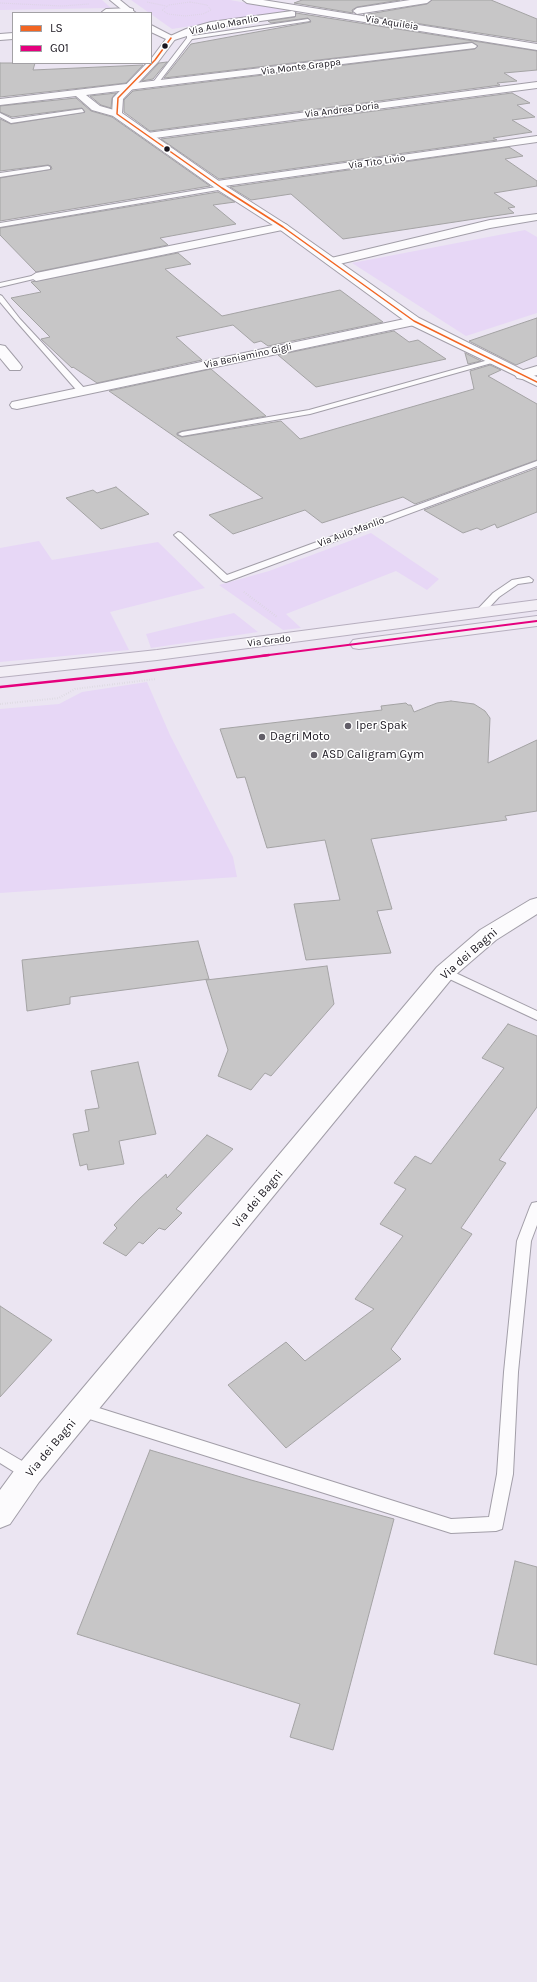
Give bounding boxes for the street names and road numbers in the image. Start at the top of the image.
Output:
street label: Via Aulo Manlio [188,12,260,38]
street label: Via Aquileia [365,13,419,33]
street label: Via Monte Grappa [260,56,342,78]
street label: Via Andrea Doria [304,99,380,121]
street label: Via Tito Livio [348,152,406,172]
street label: Via Beniamino Gigli [203,341,293,371]
street label: Via Aulo Manlio [316,514,386,550]
street label: Via Grado [247,632,291,650]
street label: Via dei Bagni [437,925,501,983]
street label: Via dei Bagni [230,1167,286,1231]
street label: Via dei Bagni [23,1416,79,1480]

